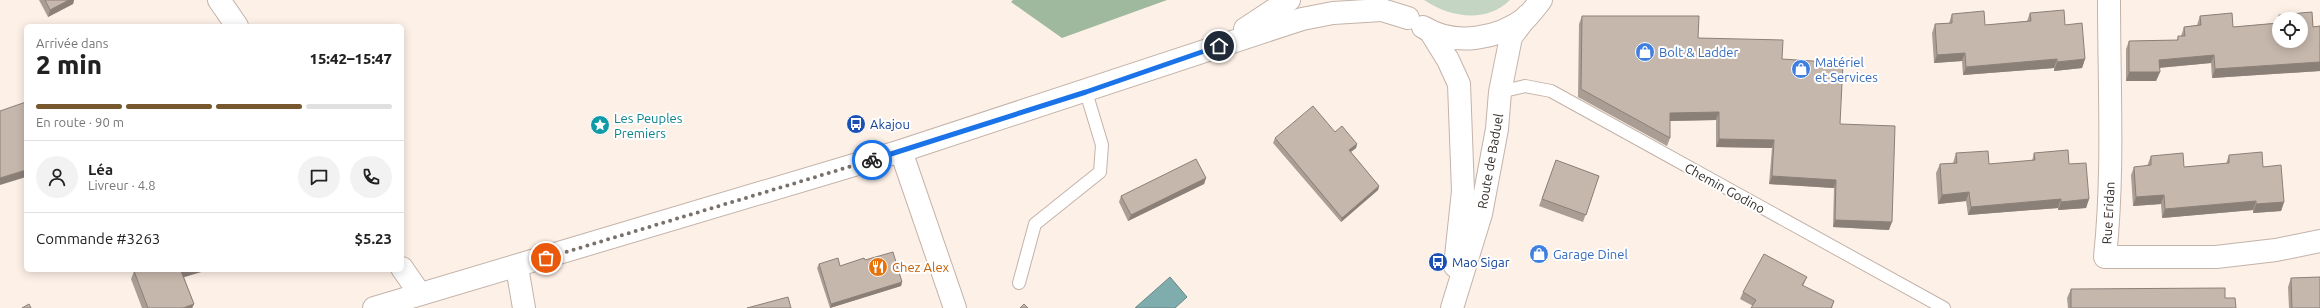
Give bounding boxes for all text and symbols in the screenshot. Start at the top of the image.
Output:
map controls [2272,12,2308,48]
button: locate [2272,12,2308,48]
pin [1202,29,1236,63]
icon: home [1208,35,1230,57]
text: Arrivée dans [36,36,108,50]
shop icon: Bolt & Ladder [1634,41,1656,63]
place label: Bolt & Ladder [1659,45,1739,59]
text: 2 min [36,50,102,79]
text: 15:42–15:47 [309,50,392,67]
place label: Matériel et Services [1815,55,1878,84]
shop icon: Matériel et Services [1790,58,1812,80]
place label: Les Peuples Premiers [614,111,683,140]
street label: Route de Baduel [1475,112,1505,210]
bus stop icon: Akajou [845,113,867,135]
place icon: Les Peuples Premiers [589,114,611,136]
text: En route · 90 m [36,115,124,129]
place label: Akajou [870,117,910,131]
courier [852,140,892,180]
icon: bike [861,149,883,171]
button: person [36,156,78,198]
button: chat [298,156,340,198]
button: phone [350,156,392,198]
street label: Chemin Godino [1683,160,1767,216]
text: Léa [88,161,113,178]
text: Livreur · 4.8 [88,178,156,192]
street label: Rue Eridan [2099,181,2117,245]
text: Commande #3263 [36,230,160,247]
text: $5.23 [354,230,392,247]
pin [529,241,563,275]
shop icon: Garage Dinel [1528,243,1550,265]
icon: bag [535,247,557,269]
place label: Garage Dinel [1553,247,1628,261]
bus stop icon: Mao Sigar [1427,251,1449,273]
place label: Mao Sigar [1452,255,1510,269]
restaurant icon: Chez Alex [867,256,889,278]
place label: Chez Alex [892,260,950,274]

